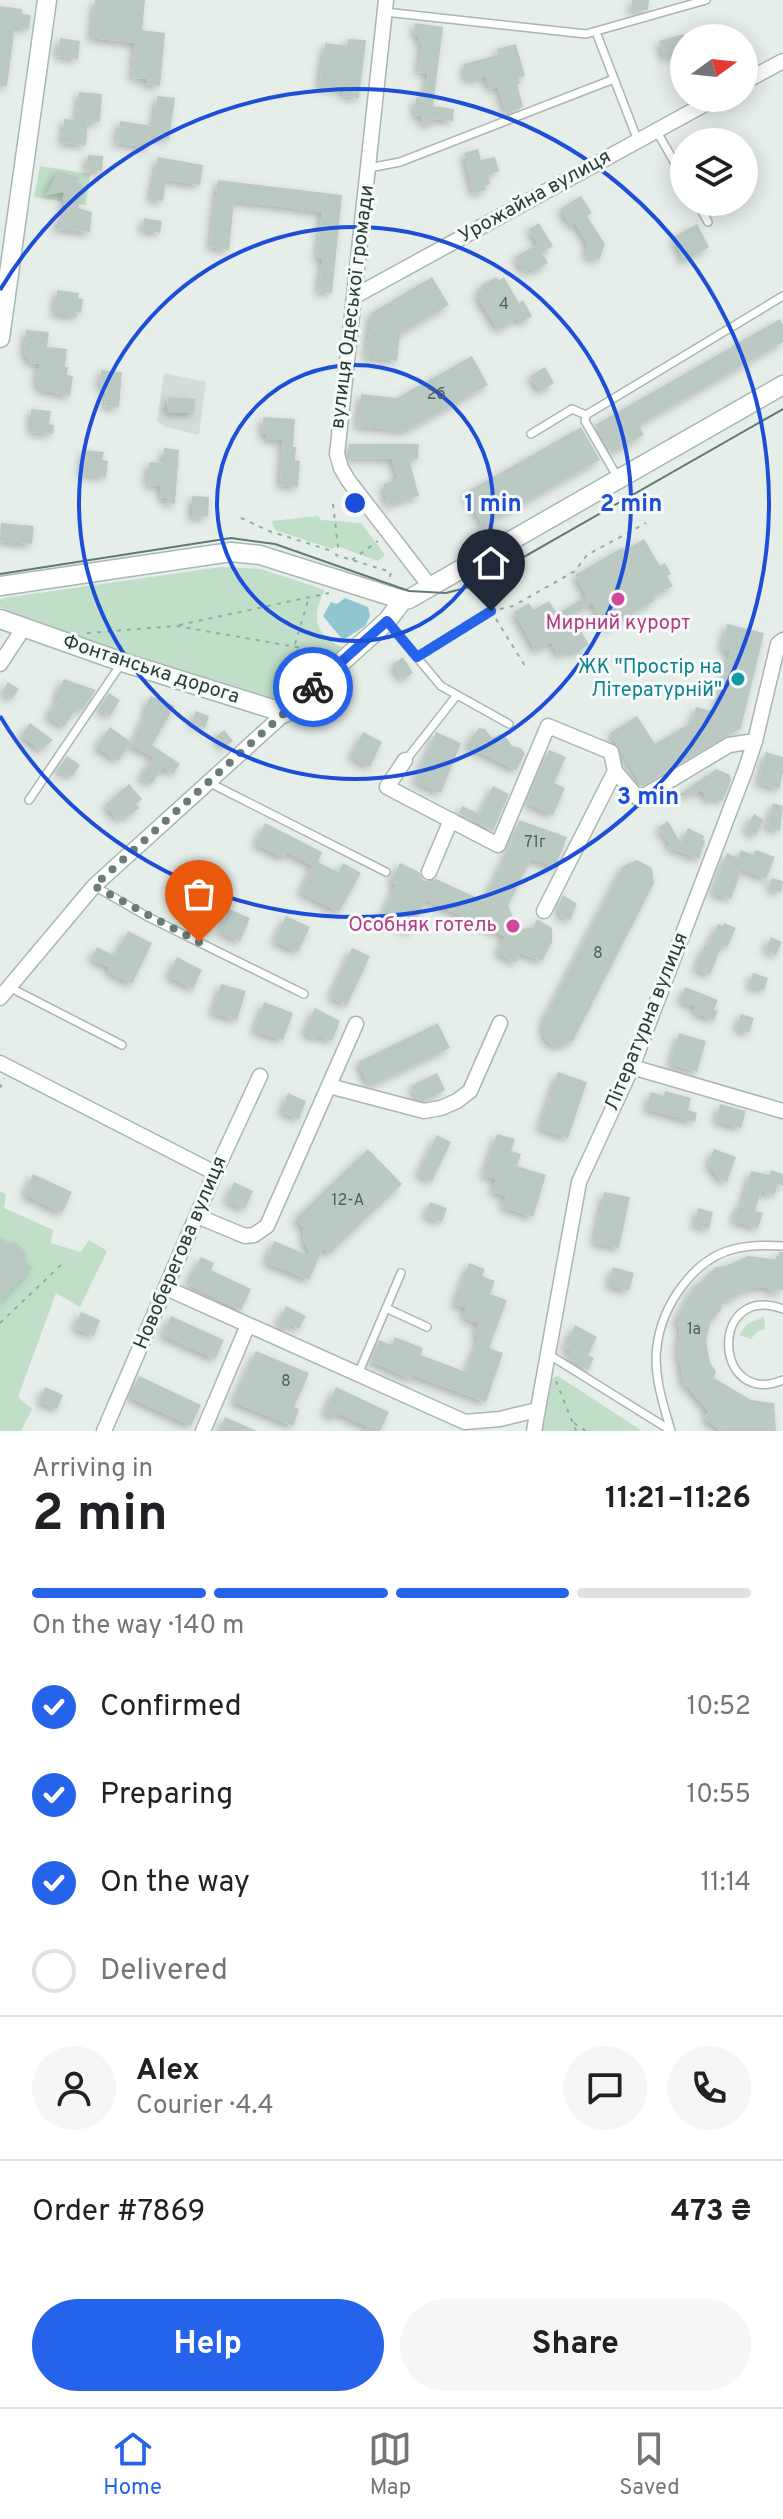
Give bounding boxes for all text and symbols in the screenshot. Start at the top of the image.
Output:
north arrow [670,24,758,112]
map controls [670,24,758,216]
button: layers [670,128,758,216]
street label: Урожайна вулиця [454,144,616,250]
street label: вулиця Одеської громади [325,183,381,431]
house number: 4 [499,295,509,315]
house number: 2б [427,385,445,405]
centre of rings [341,489,369,517]
text: 1 min [464,490,522,520]
text: 2 min [600,490,662,520]
pin [457,529,525,611]
icon: home [469,541,513,585]
marker: Мирний курорт [609,590,627,608]
place label: Мирний курорт [546,611,690,637]
street label: Фонтанська дорога [59,629,243,711]
courier [273,647,353,727]
place label: ЖК "Простір на Літературній" [578,655,722,704]
icon: bike [291,665,335,709]
marker: ЖК "Простір на Літературній" [729,670,747,688]
text: 3 min [617,783,679,813]
house number: 71г [524,833,546,853]
pin [165,860,233,942]
icon: bag [177,872,221,916]
place label: Особняк готель [348,913,497,939]
marker: Особняк готель [504,917,522,935]
street label: Літературна вулиця [599,929,695,1115]
house number: 8 [593,944,603,964]
street label: Новоберегова вулиця [128,1152,234,1354]
house number: 12-А [332,1191,365,1211]
house number: 1а [687,1320,701,1340]
house number: 8 [281,1372,291,1392]
text: Arriving in [32,1453,153,1486]
text: 11:21–11:26 [605,1481,751,1518]
text: 2 min [32,1483,168,1549]
text: On the way · 140 m [32,1610,244,1643]
icon: check [32,1685,76,1729]
text: Confirmed [100,1689,242,1726]
text: 10:52 [687,1691,751,1724]
icon: check [32,1773,76,1817]
text: Preparing [100,1777,233,1814]
text: 10:55 [686,1779,751,1812]
icon: check [32,1861,76,1905]
text: On the way [100,1865,250,1902]
text: 11:14 [700,1867,751,1900]
text: Delivered [100,1953,228,1990]
button: person [32,2046,116,2130]
button: chat [563,2046,647,2130]
button: phone [667,2046,751,2130]
text: Alex [136,2053,200,2090]
text: Courier · 4.4 [136,2090,274,2123]
text: Order #7869 [32,2194,205,2231]
text: 473 ₴ [671,2194,751,2231]
button: Help [32,2299,384,2391]
button: Share [400,2299,751,2391]
tab: Home [103,2427,162,2502]
tab: Map [368,2427,412,2502]
tab: Saved [619,2427,680,2502]

